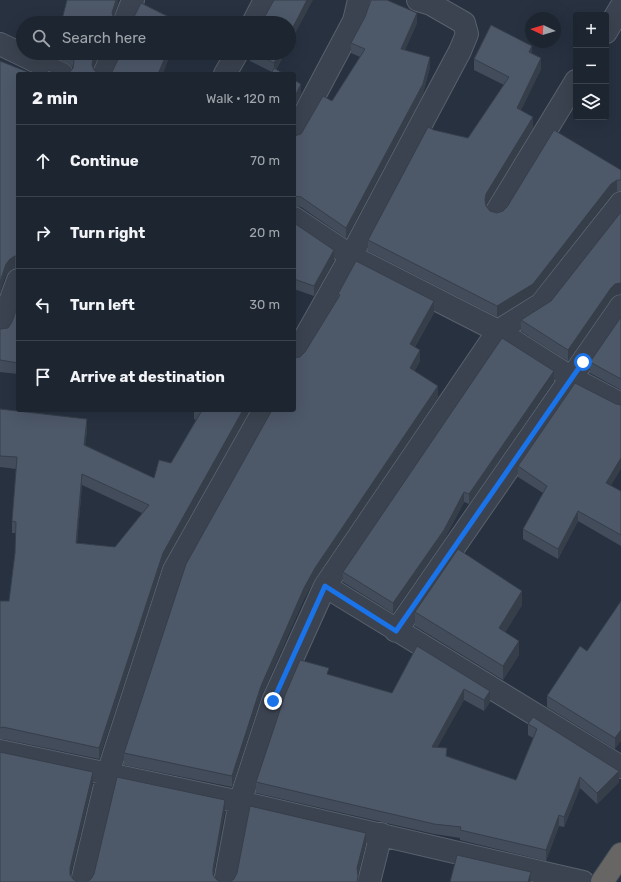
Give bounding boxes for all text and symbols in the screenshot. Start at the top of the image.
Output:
north arrow [525,12,561,48]
map controls [573,12,609,120]
button: + [573,12,609,48]
search box [16,16,296,60]
icon: search [30,27,52,49]
text: Search here [62,29,146,47]
button: − [573,48,609,84]
button: layers [573,84,609,120]
text: 2 min [32,88,78,108]
text: Walk · 120 m [206,91,280,106]
icon: ahead [32,150,54,172]
text: Continue [70,152,139,170]
text: 70 m [250,153,280,168]
icon: right [32,222,54,244]
text: Turn right [70,224,145,242]
text: 20 m [249,225,280,240]
icon: left [32,294,54,316]
text: Turn left [70,296,135,314]
text: 30 m [249,297,280,312]
route start [574,353,592,371]
icon: arrive [32,366,54,388]
text: Arrive at destination [70,368,225,386]
route end [264,692,282,710]

